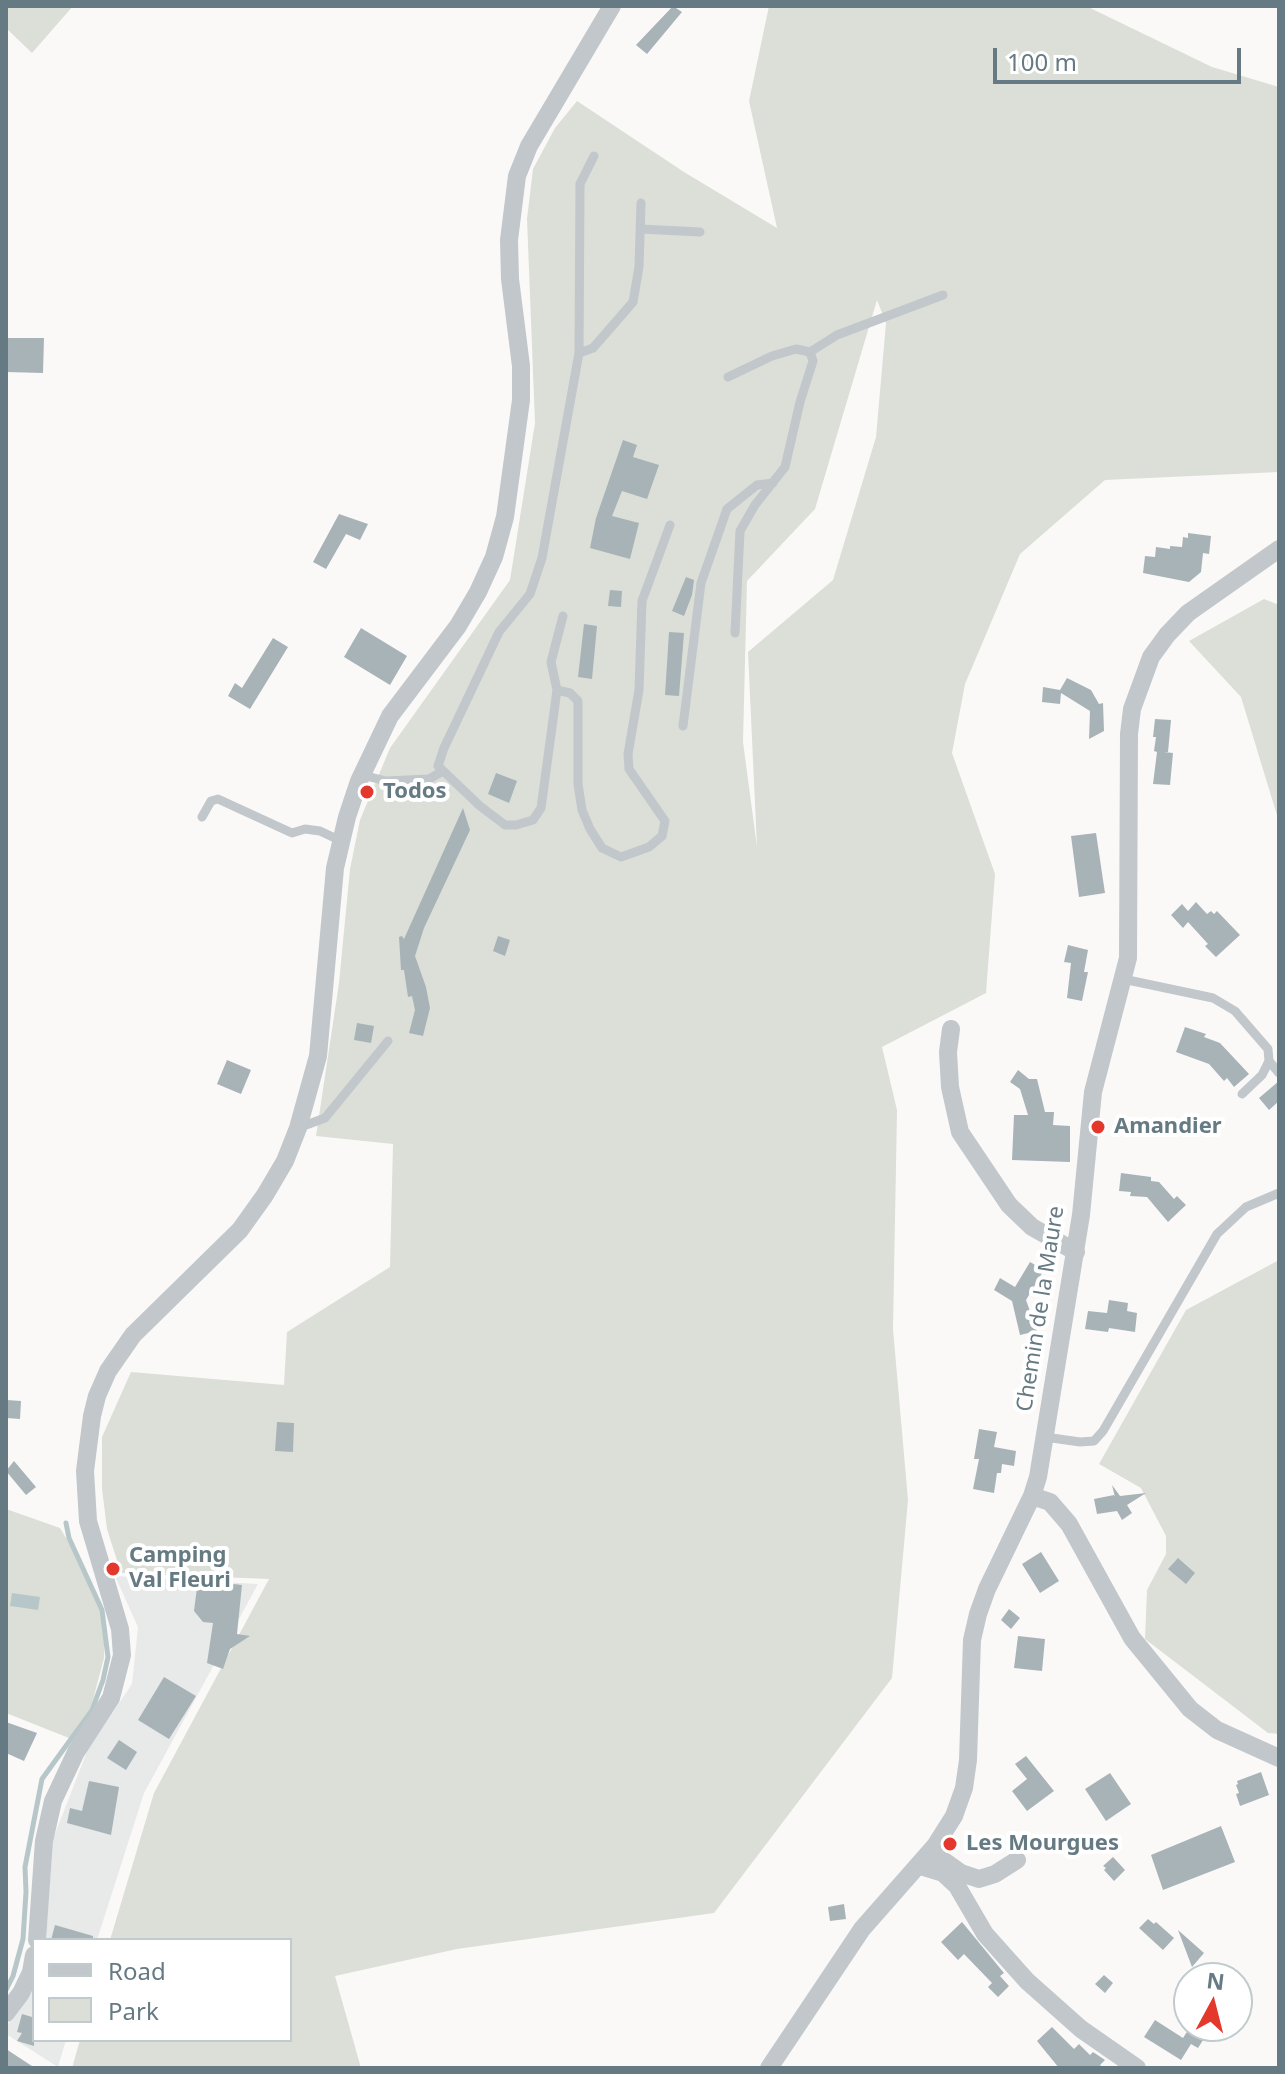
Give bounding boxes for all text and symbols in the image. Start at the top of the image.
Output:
scale bar [997,32,1245,82]
text: 100 m [1007,45,1077,78]
place label: Todos [383,779,447,805]
marker: Todos [358,783,376,801]
place label: Amandier [1114,1114,1222,1140]
marker: Amandier [1089,1118,1107,1136]
street label: Chemin de la Maure [1012,1204,1070,1414]
place label: Camping Val Fleuri [129,1543,231,1594]
marker: Camping Val Fleuri [104,1560,122,1578]
place label: Les Mourgues [966,1831,1119,1857]
marker: Les Mourgues [941,1835,959,1853]
legend [32,1938,292,2042]
text: Road [108,1954,166,1987]
north arrow [1173,1962,1253,2042]
text: N [1205,1964,1226,1996]
text: Park [108,1994,159,2027]

